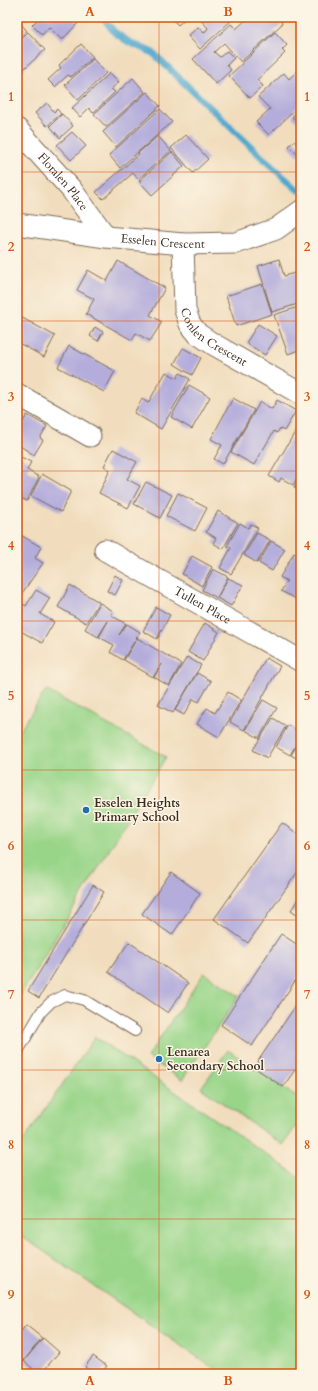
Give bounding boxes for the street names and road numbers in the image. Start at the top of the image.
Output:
street label: Floralen Place [34,149,92,214]
street label: Esselen Crescent [120,230,205,252]
street label: Conlen Crescent [177,306,250,370]
street label: Tullen Place [171,583,234,628]

